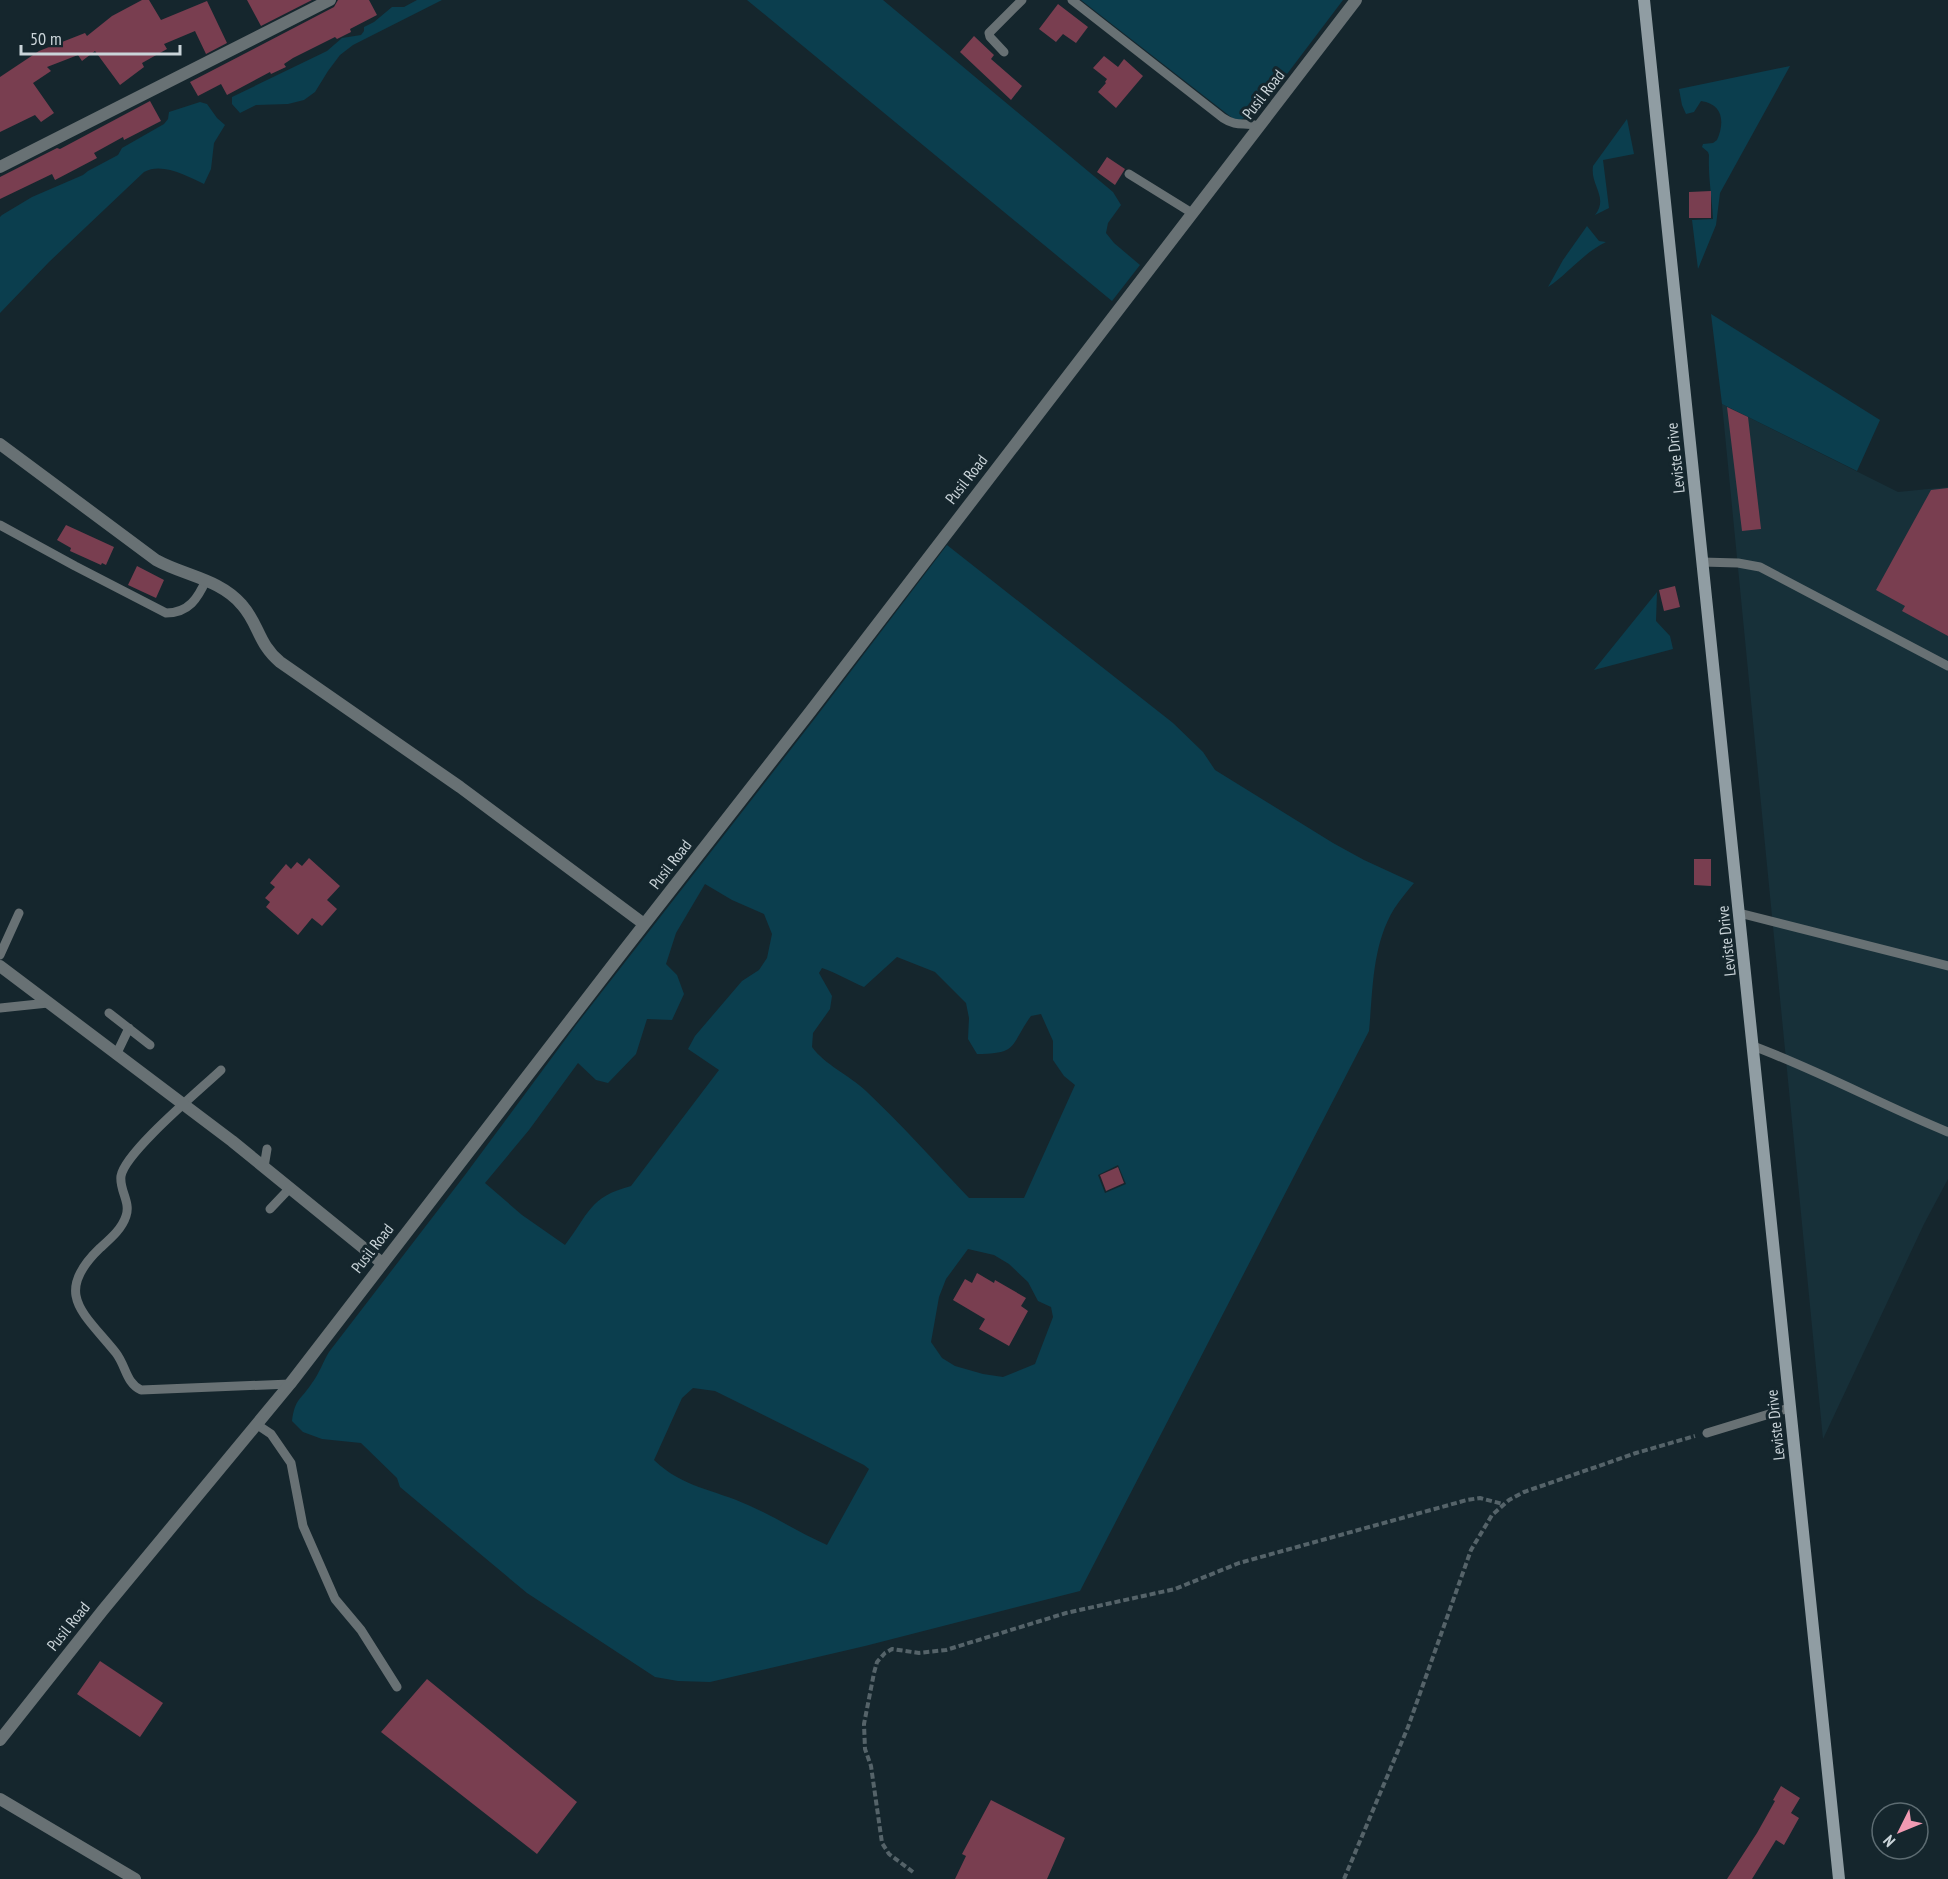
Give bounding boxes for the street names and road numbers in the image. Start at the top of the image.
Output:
street label: Pusil Road [1238,65,1288,123]
street label: Leviste Drive [1661,422,1689,494]
street label: Pusil Road [941,450,991,508]
street label: Pusil Road [645,835,695,893]
street label: Leviste Drive [1712,905,1740,977]
street label: Pusil Road [347,1219,397,1277]
street label: Leviste Drive [1761,1389,1789,1461]
street label: Pusil Road [42,1597,94,1654]

